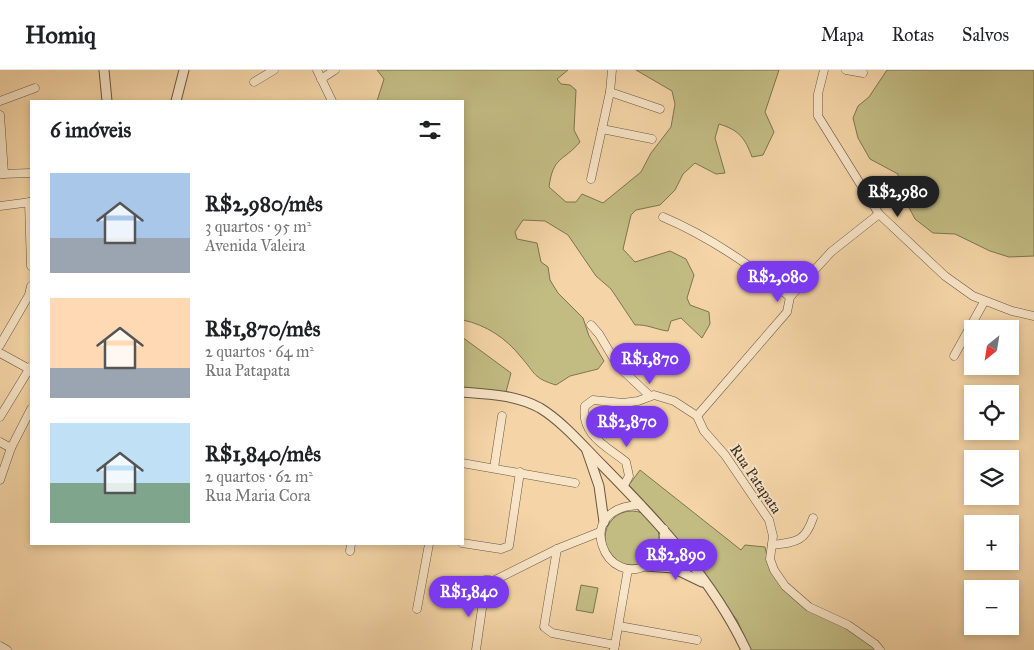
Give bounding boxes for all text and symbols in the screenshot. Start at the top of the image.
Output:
text: Homiq [25,20,96,50]
text: Mapa [821,24,864,46]
text: Rotas [892,24,934,46]
text: Salvos [962,24,1009,46]
icon: filters [416,116,444,144]
text: 6 imóveis [50,117,131,143]
pin: R$2,980 [852,176,944,218]
text: R$2,980 [868,182,928,201]
text: R$2,980/mês [205,191,323,217]
icon: home [90,193,150,253]
text: 3 quartos · 95 m² [205,217,311,236]
text: Avenida Valeira [205,236,305,255]
pin: R$2,080 [732,260,824,303]
text: R$2,080 [748,267,808,286]
text: R$1,870/mês [205,316,320,342]
icon: home [90,318,150,378]
north arrow [964,320,1019,375]
map controls [964,320,1019,635]
text: 2 quartos · 64 m² [205,342,314,361]
pin: R$1,870 [604,342,696,385]
text: R$1,870 [621,349,679,368]
text: Rua Patapata [205,361,290,380]
button: locate [964,385,1019,440]
pin: R$2,870 [581,406,673,448]
text: R$2,870 [597,412,657,431]
text: R$1,840/mês [205,441,321,467]
street label: Rua Patapata [726,441,786,518]
icon: home [90,443,150,503]
button: layers [964,450,1019,505]
text: 2 quartos · 62 m² [205,467,313,486]
text: Rua Maria Cora [205,486,311,505]
button: + [964,515,1019,570]
pin: R$2,890 [630,538,722,581]
text: R$2,890 [646,545,706,564]
pin: R$1,840 [423,576,515,618]
button: − [964,580,1019,635]
text: R$1,840 [440,582,498,601]

